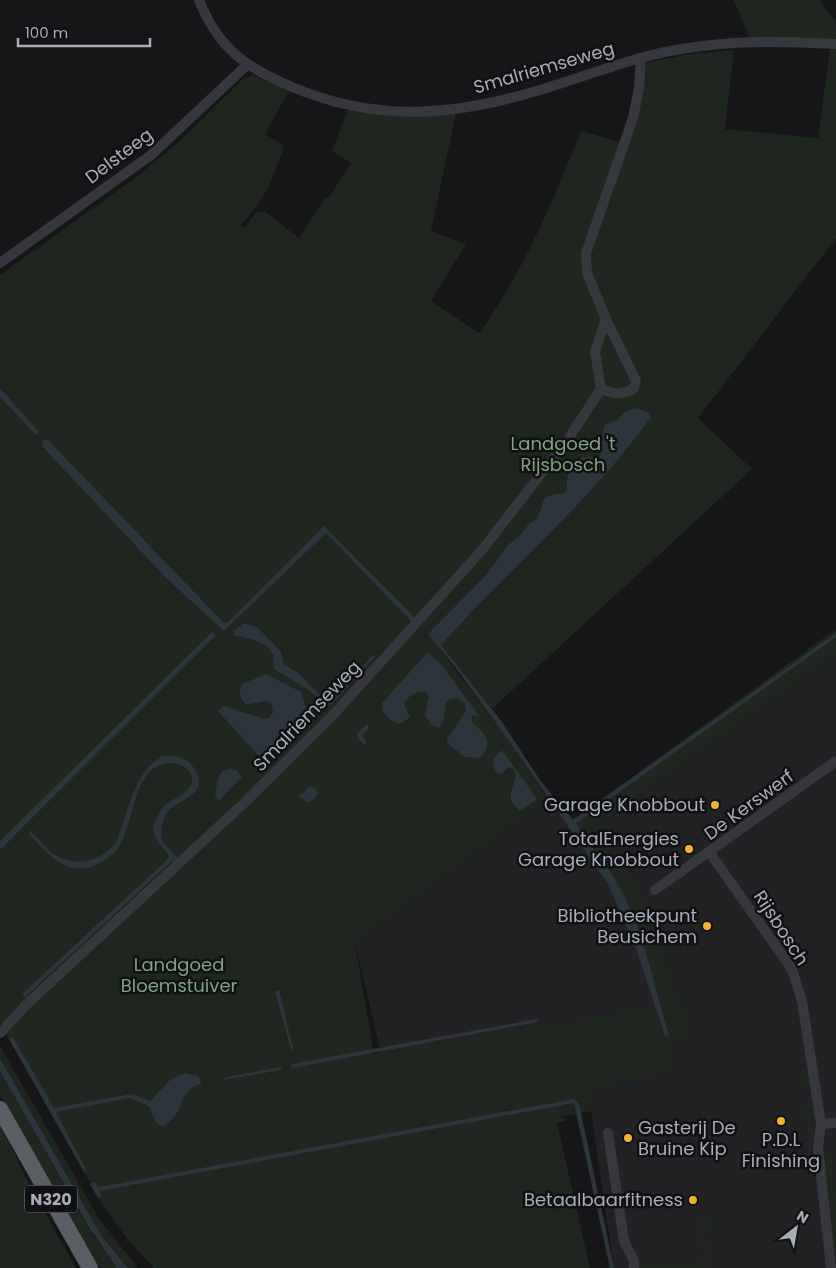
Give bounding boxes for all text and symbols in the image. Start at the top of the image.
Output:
scale bar [18,15,150,47]
text: 100 m [25,22,68,43]
street label: Smalriemseweg [471,35,617,100]
street label: Delsteeg [80,122,158,189]
park label: Landgoed 't Rijsbosch [511,431,615,477]
street label: Smalriemseweg [247,655,366,777]
street label: De Kerswerf [699,763,799,846]
place label: Garage Knobbout [544,792,705,817]
marker: Garage Knobbout [709,799,721,811]
place label: TotalEnergies Garage Knobbout [518,826,679,872]
marker: TotalEnergies Garage Knobbout [683,843,695,855]
street label: Rijsbosch [748,885,815,970]
place label: Bibliotheekpunt Beusichem [558,903,697,949]
marker: Bibliotheekpunt Beusichem [701,920,713,932]
park label: Landgoed Bloemstuiver [121,952,238,998]
place label: Gasterij De Bruine Kip [638,1115,736,1161]
marker: P.D.L Finishing [775,1115,787,1127]
place label: P.D.L Finishing [742,1127,820,1173]
marker: Gasterij De Bruine Kip [622,1132,634,1144]
road number: N320 [25,1186,77,1212]
place label: Betaalbaarfitness [524,1187,683,1212]
marker: Betaalbaarfitness [687,1194,699,1206]
north arrow [771,1203,821,1253]
text: N [793,1206,812,1228]

